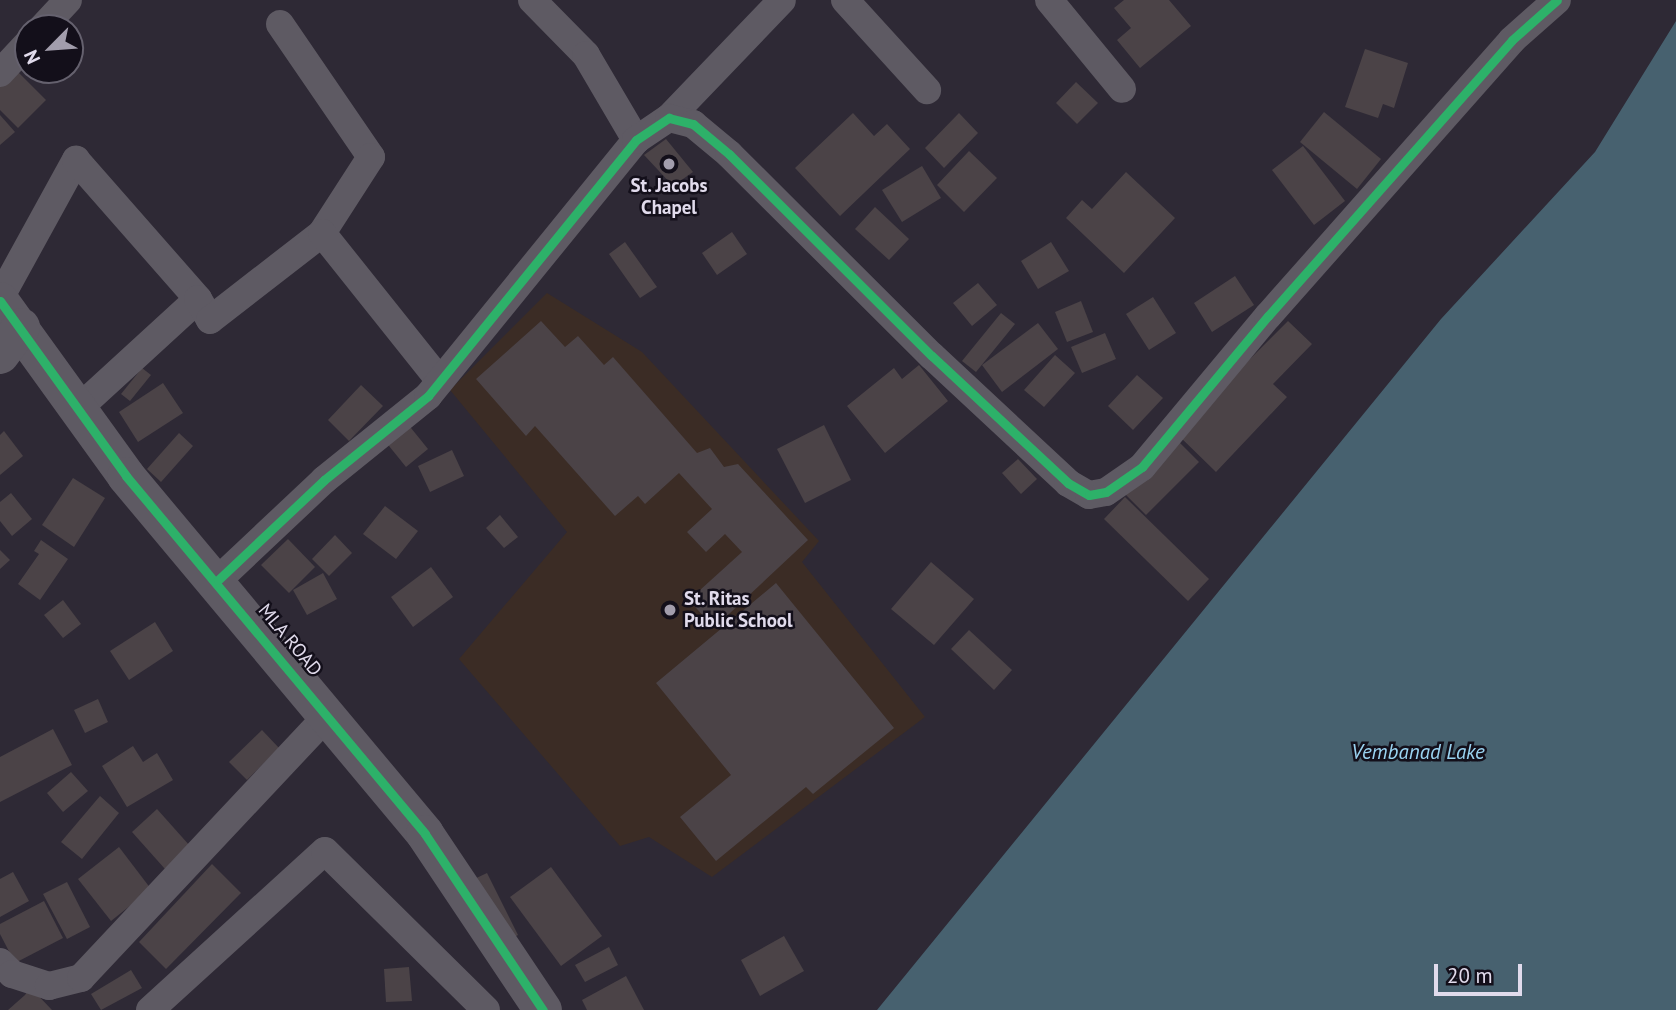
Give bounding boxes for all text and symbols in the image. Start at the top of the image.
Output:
north arrow [14,14,84,84]
text: N [18,46,45,68]
marker: St. Jacobs Chapel [661,156,677,172]
place label: St. Jacobs Chapel [630,175,708,219]
place label: St. Ritas Public School [684,588,793,632]
street label: MLA ROAD [253,599,327,681]
marker: St. Ritas Public School [662,602,678,618]
water label: Vembanad Lake [1351,739,1485,765]
scale bar [1438,950,1526,994]
text: 20 m [1447,962,1493,989]

